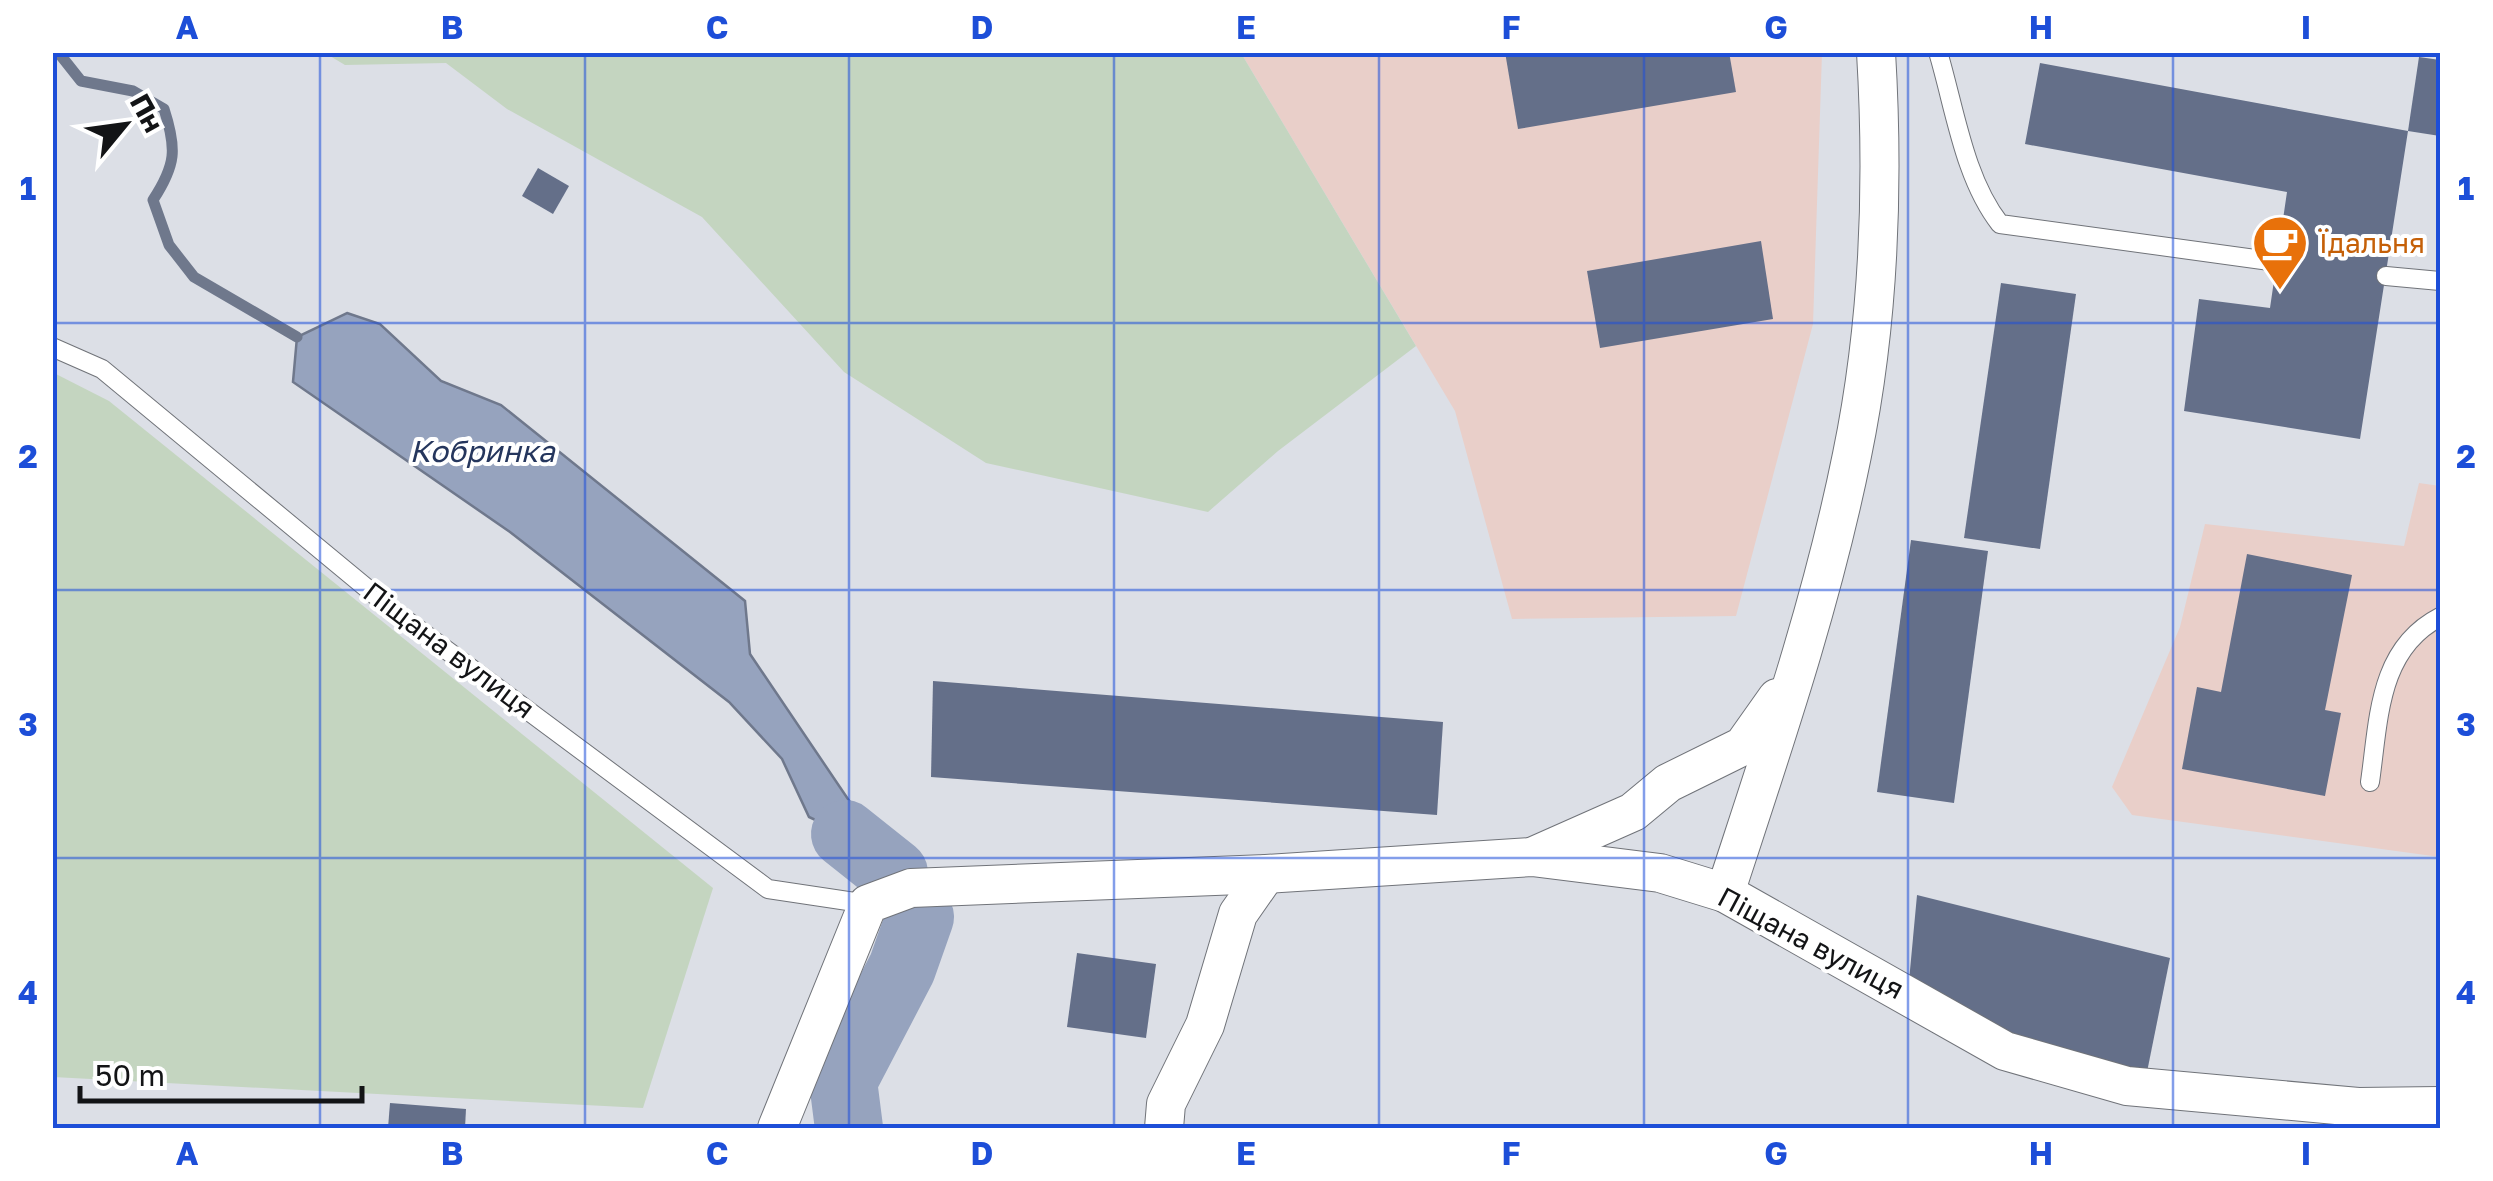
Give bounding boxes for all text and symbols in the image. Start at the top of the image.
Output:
text: A [176,8,199,46]
text: B [441,8,463,46]
text: C [706,8,728,46]
text: D [971,8,993,46]
text: E [1236,8,1256,46]
text: F [1501,8,1521,46]
text: G [1764,8,1788,46]
text: H [2029,8,2053,46]
text: I [2301,8,2311,46]
north arrow [75,75,175,175]
text: Пн [124,88,171,137]
text: 1 [20,169,36,207]
text: 1 [2458,169,2474,207]
cafe icon: Їдальня [2250,213,2310,292]
place label: Їдальня [2318,226,2425,259]
water label: Кобринка [409,433,556,469]
text: 2 [18,437,38,475]
text: 2 [2456,437,2476,475]
street label: Піщана вулиця [357,575,541,725]
text: 3 [18,705,38,743]
text: 3 [2456,705,2476,743]
street label: Піщана вулиця [1713,880,1910,1005]
text: 4 [18,973,38,1011]
text: 4 [2456,973,2476,1011]
scale bar [80,1041,362,1103]
text: 50 m [95,1057,165,1093]
text: A [176,1134,199,1172]
text: B [441,1134,463,1172]
text: C [706,1134,728,1172]
text: D [971,1134,993,1172]
text: E [1236,1134,1256,1172]
text: F [1501,1134,1521,1172]
text: G [1764,1134,1788,1172]
text: H [2029,1134,2053,1172]
text: I [2301,1134,2311,1172]

